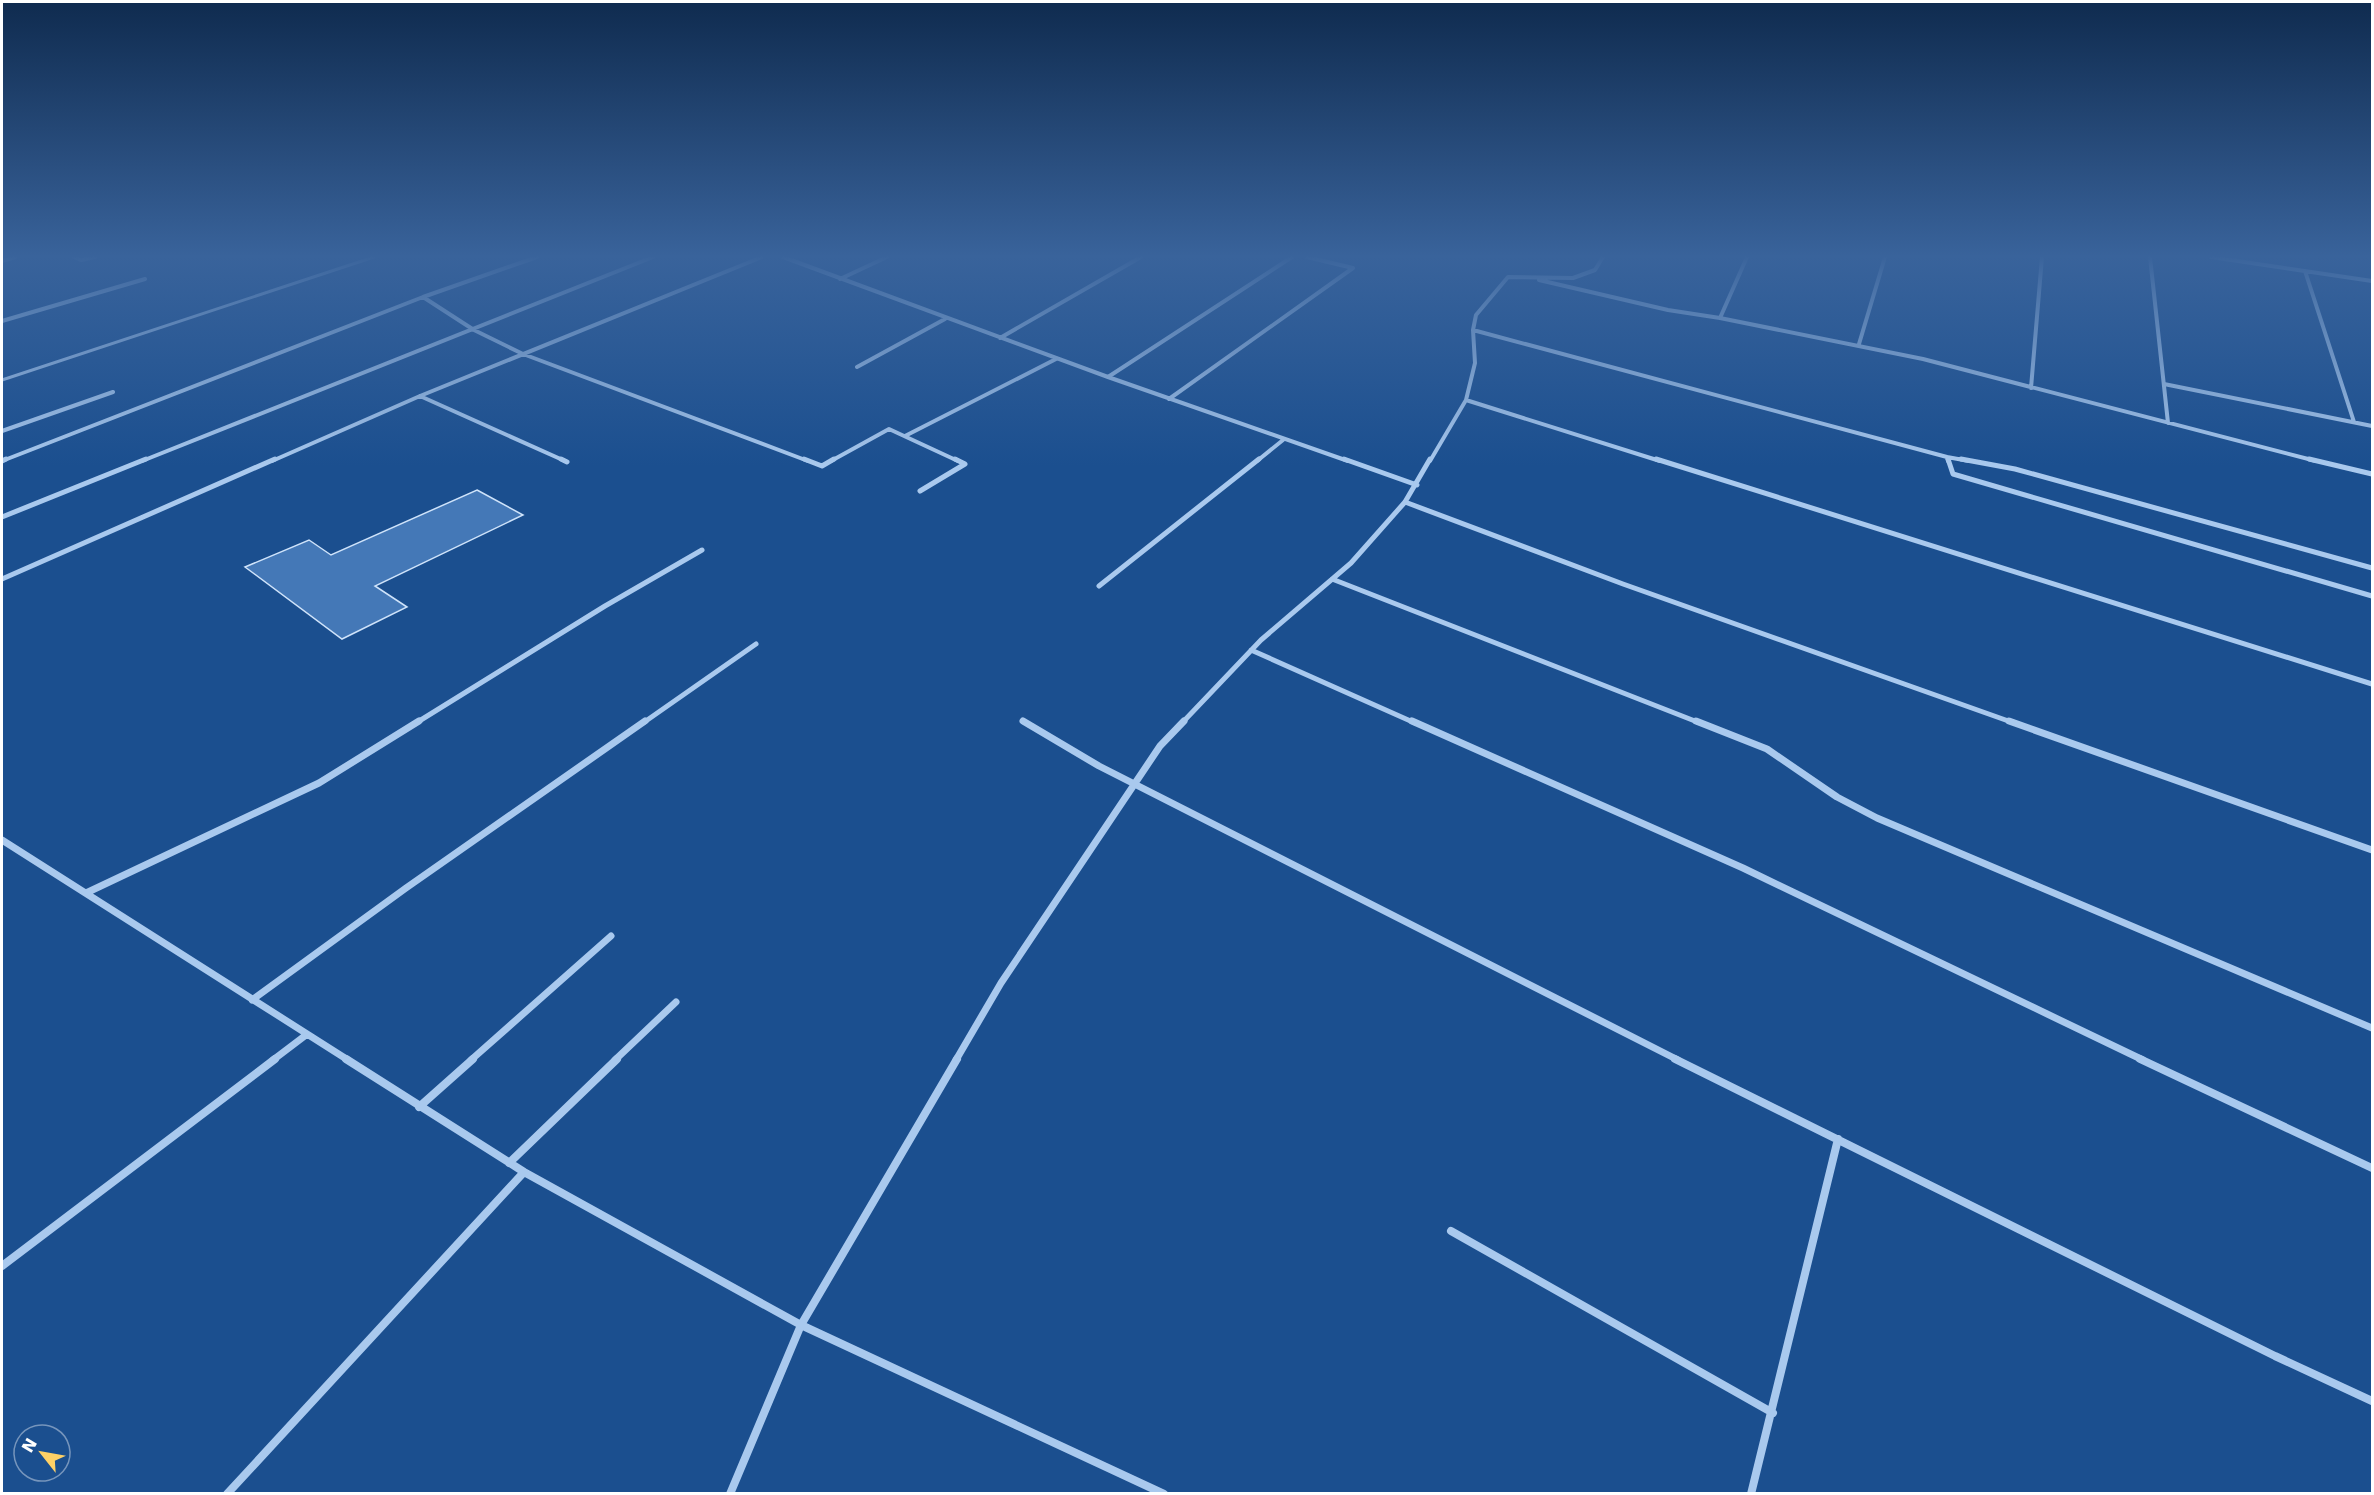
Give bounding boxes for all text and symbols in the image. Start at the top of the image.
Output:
north arrow [12,1423,72,1483]
text: N [18,1435,41,1456]

